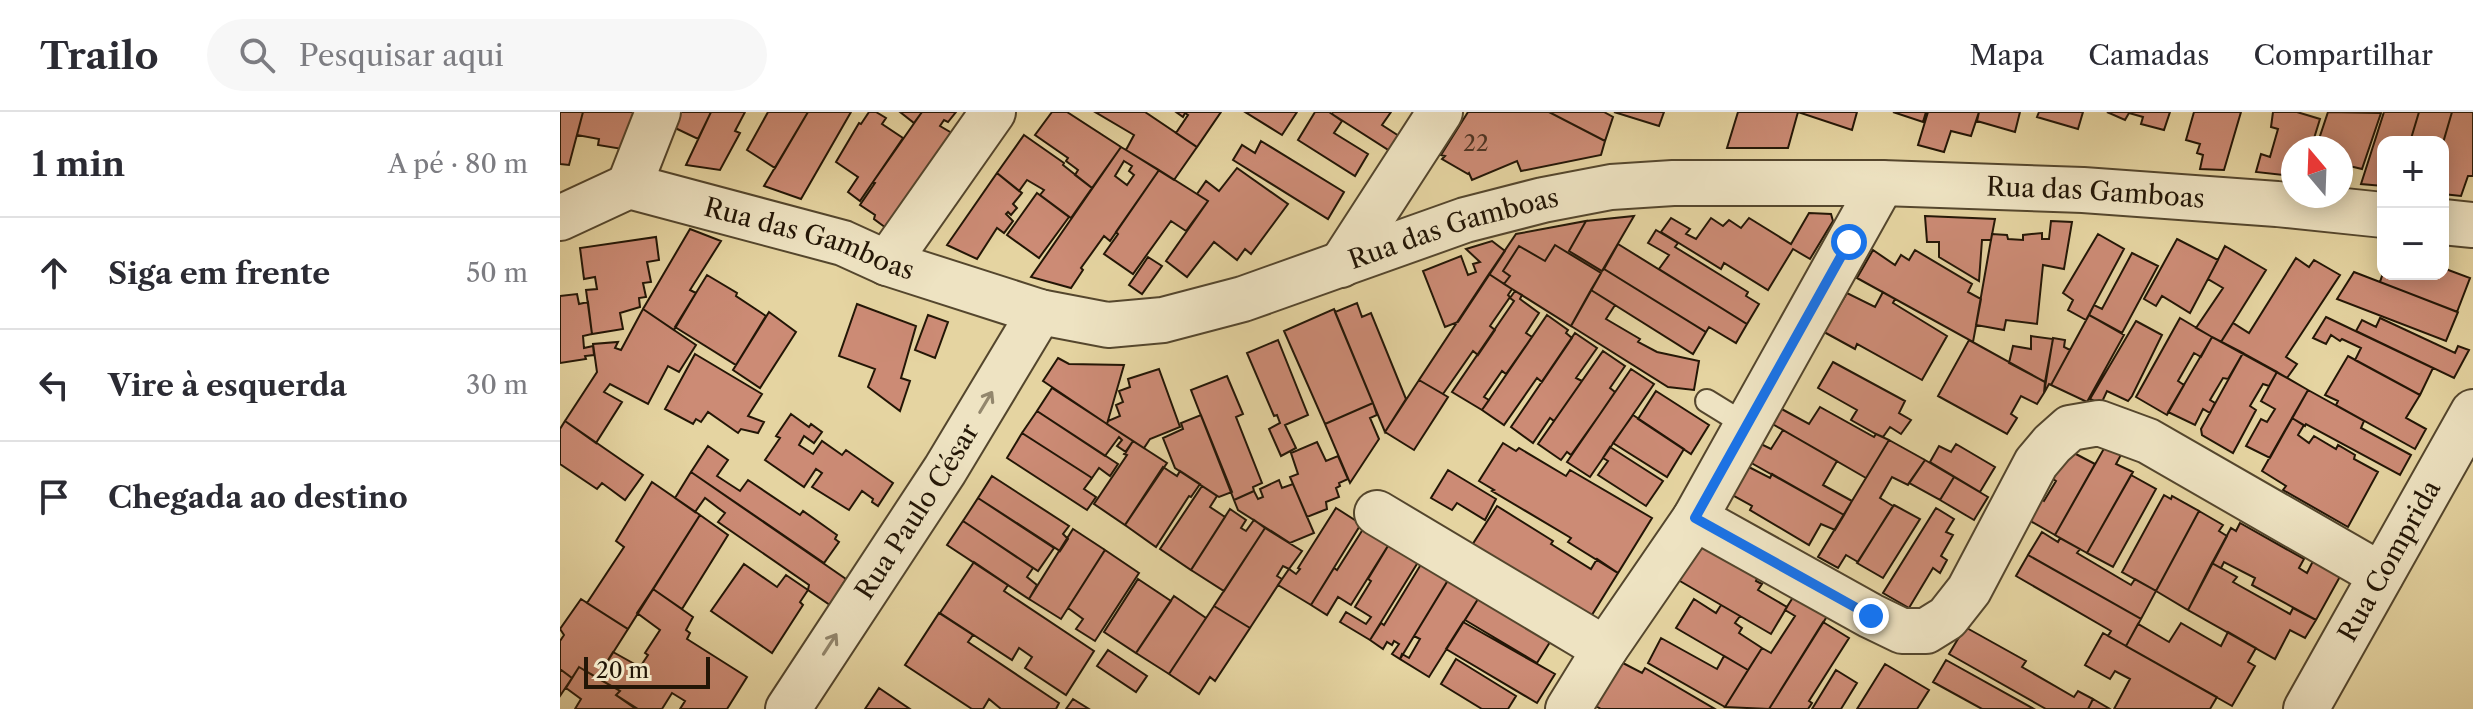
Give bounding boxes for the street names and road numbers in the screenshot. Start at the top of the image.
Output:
street label: Rua das Gamboas [1986,171,2206,215]
street label: Rua das Gamboas [1344,181,1561,276]
street label: Rua das Gamboas [701,191,918,287]
street label: Rua Paulo César [848,417,985,605]
street label: Rua Comprida [2331,474,2448,647]

